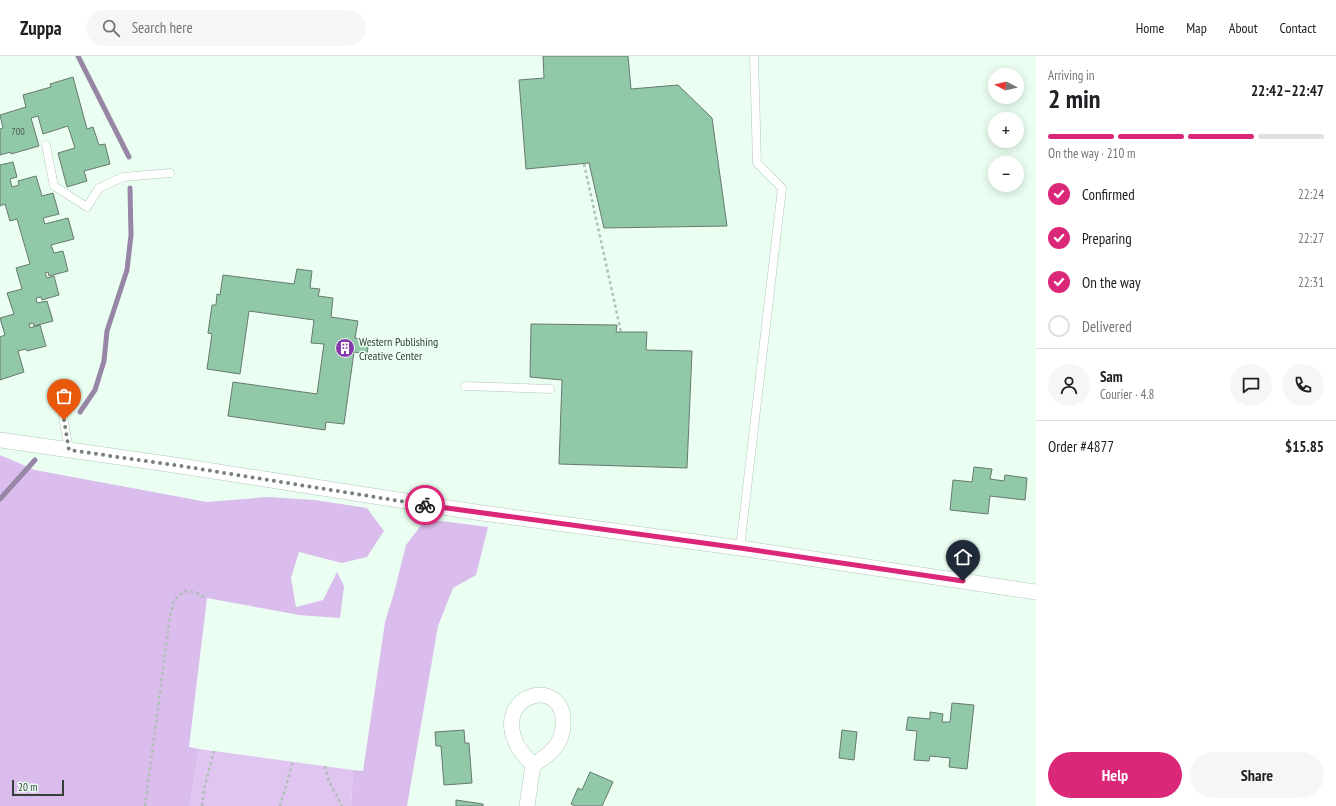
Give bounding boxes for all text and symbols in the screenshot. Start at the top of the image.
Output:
search box [86,10,366,46]
text: Zuppa [20,16,62,40]
icon: search [100,17,122,39]
text: Search here [132,18,193,37]
text: Home [1136,19,1164,37]
text: Map [1186,19,1207,37]
text: About [1229,19,1258,37]
text: Contact [1280,19,1316,37]
text: Arriving in [1048,67,1095,84]
north arrow [988,68,1024,104]
map controls [988,68,1024,192]
text: 22:42–22:47 [1251,81,1324,100]
text: 2 min [1048,82,1101,115]
button: + [988,112,1024,148]
house number: 700 [11,125,25,138]
text: On the way · 210 m [1048,145,1135,162]
button: − [988,156,1024,192]
icon: check [1048,183,1070,205]
text: Confirmed [1082,185,1135,204]
text: 22:24 [1298,186,1324,203]
icon: check [1048,227,1070,249]
text: Preparing [1082,229,1132,248]
text: 22:27 [1298,230,1324,247]
icon: check [1048,271,1070,293]
text: On the way [1082,273,1141,292]
text: 22:31 [1298,274,1324,291]
text: Delivered [1082,317,1132,336]
place label: Western Publishing Creative Center [359,334,438,363]
building icon: Western Publishing Creative Center [334,337,356,359]
button: person [1048,364,1090,406]
button: chat [1230,364,1272,406]
button: phone [1282,364,1324,406]
text: Sam [1100,367,1123,386]
pin [47,379,81,420]
icon: bag [53,385,75,407]
text: Courier · 4.8 [1100,386,1154,403]
text: Order #4877 [1048,437,1114,456]
text: $15.85 [1285,437,1324,456]
courier [405,485,445,525]
icon: bike [414,494,436,516]
pin [946,540,980,581]
icon: home [952,546,974,568]
button: Help [1048,752,1182,798]
button: Share [1190,752,1324,798]
scale bar [12,778,64,797]
text: 20 m [18,780,37,794]

